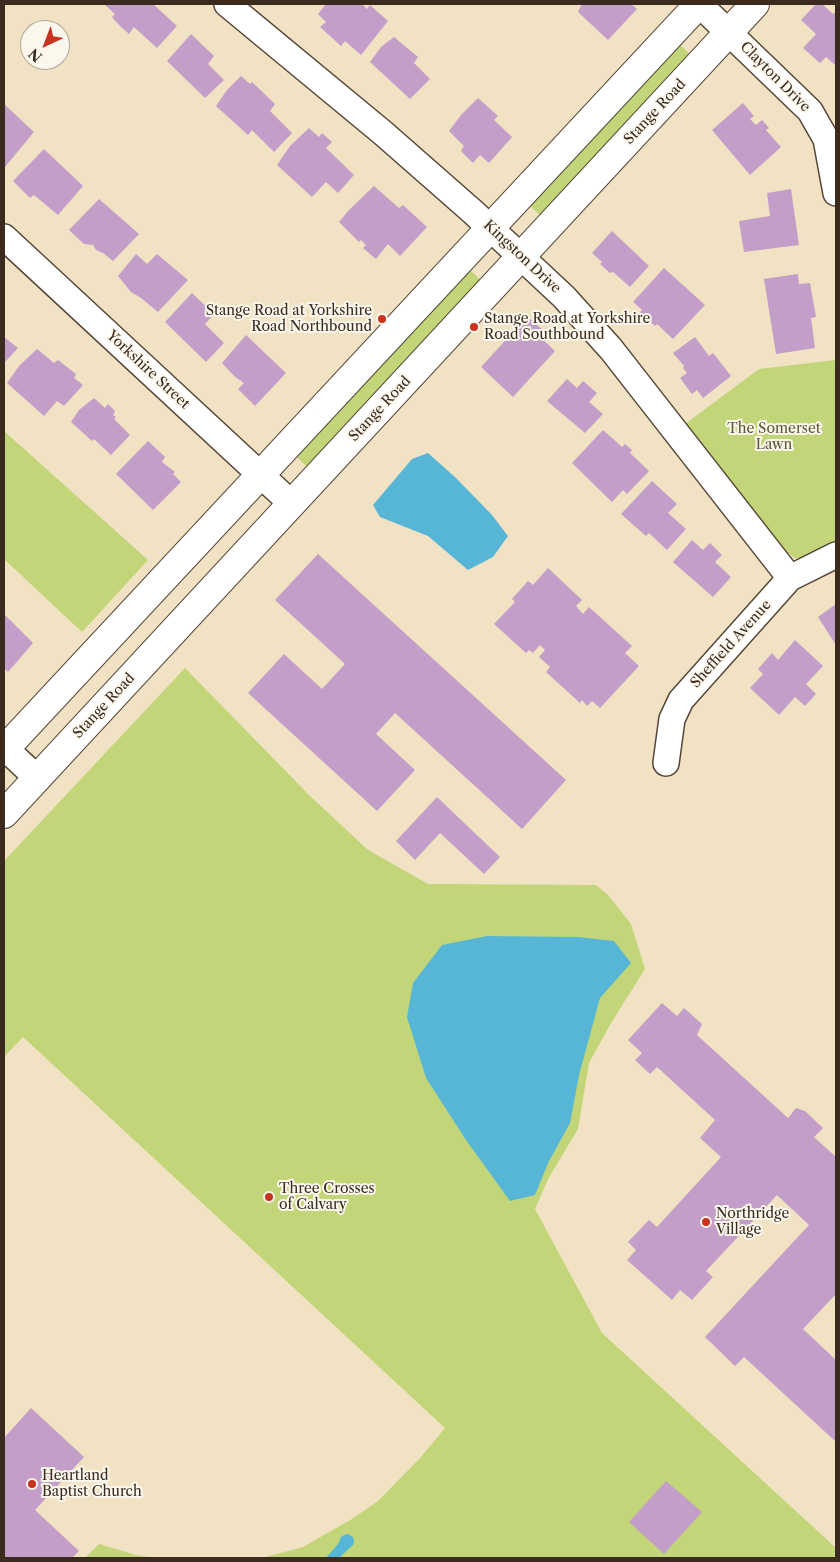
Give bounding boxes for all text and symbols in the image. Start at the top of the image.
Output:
north arrow [20,20,70,70]
street label: Clayton Drive [736,38,814,116]
text: N [25,45,46,66]
street label: Stange Road [621,76,689,148]
street label: Kingston Drive [480,217,564,297]
place label: Stange Road at Yorkshire Road Northbound [206,303,372,336]
place label: Stange Road at Yorkshire Road Southbound [484,311,650,344]
marker: Stange Road at Yorkshire Road Northbound [376,313,388,325]
marker: Stange Road at Yorkshire Road Southbound [468,321,480,333]
street label: Yorkshire Street [103,327,193,413]
street label: Stange Road [346,373,414,445]
park label: The Somerset Lawn [727,421,821,454]
street label: Sheffield Avenue [687,597,775,691]
street label: Stange Road [70,670,138,742]
place label: Three Crosses of Calvary [279,1181,375,1214]
marker: Three Crosses of Calvary [263,1191,275,1203]
place label: Northridge Village [716,1206,789,1238]
marker: Northridge Village [700,1216,712,1228]
place label: Heartland Baptist Church [42,1468,142,1500]
marker: Heartland Baptist Church [26,1478,38,1490]

